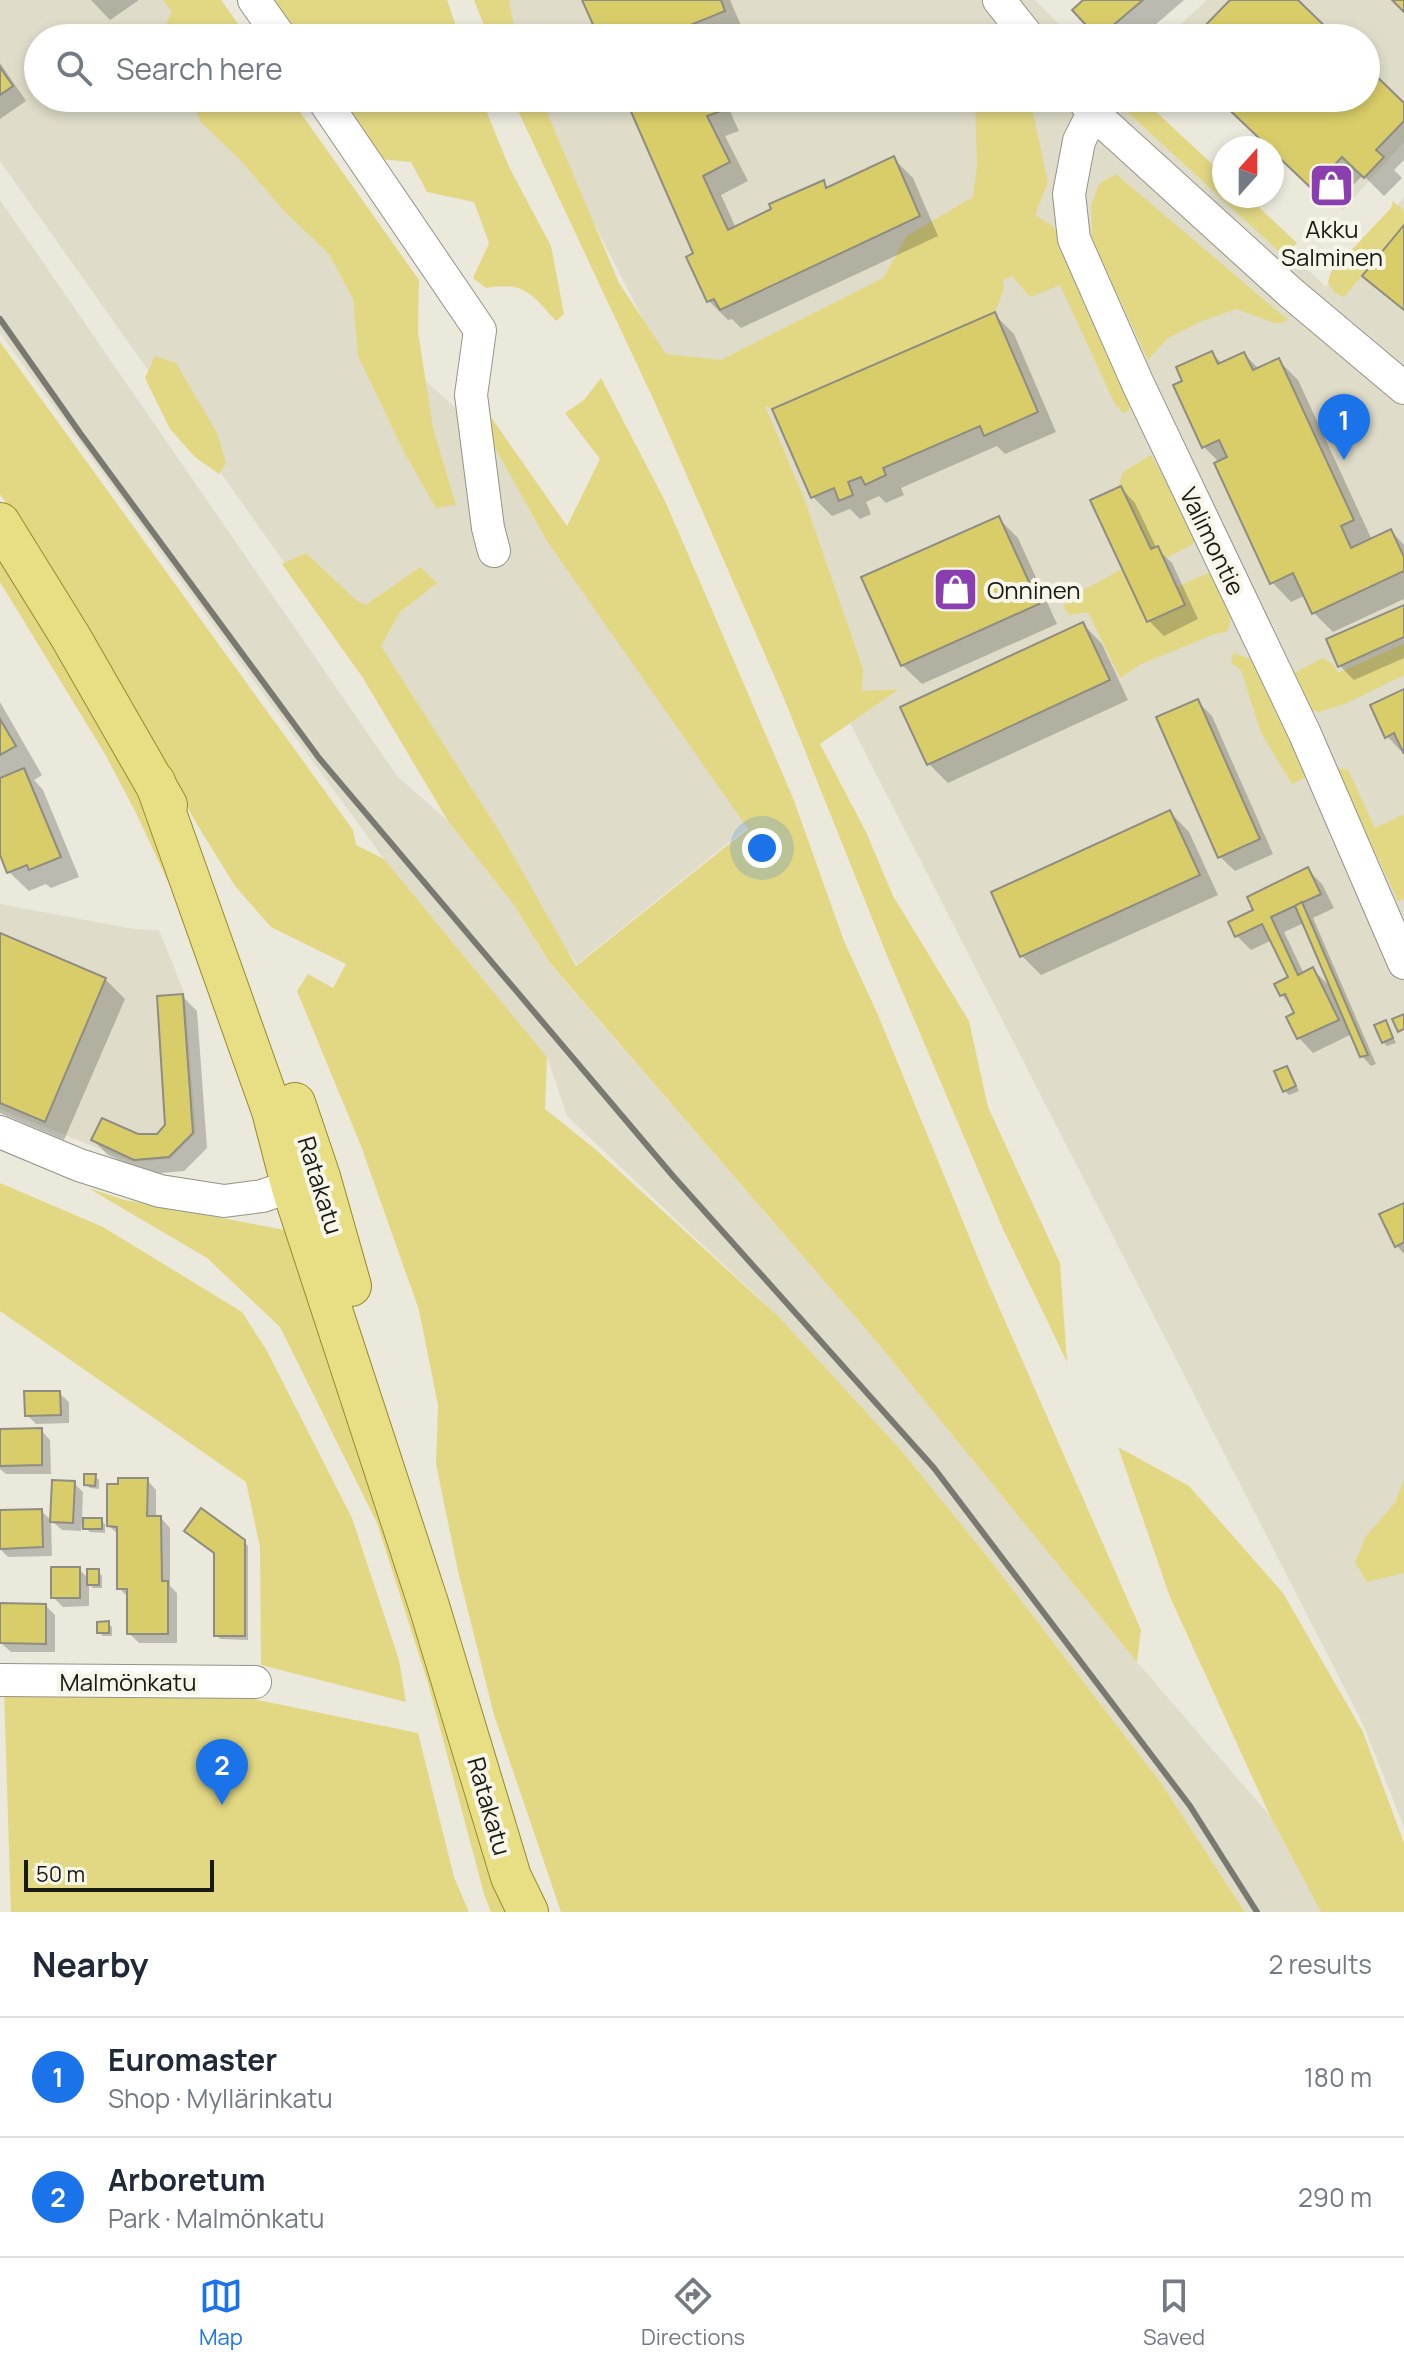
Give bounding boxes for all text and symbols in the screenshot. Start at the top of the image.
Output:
search box [24,24,1380,112]
icon: search [52,46,96,90]
text: Search here [116,48,283,89]
north arrow [1212,136,1284,208]
shop icon: Akku Salminen [1308,162,1356,210]
place label: Akku Salminen [1281,212,1383,273]
pin: 1 [1318,394,1370,460]
street label: Valimontie [1173,482,1253,600]
shop icon: Onninen [932,565,980,613]
place label: Onninen [987,573,1081,606]
your location [742,828,782,868]
street label: Ratakatu [291,1132,351,1238]
street label: Malmönkatu [60,1665,196,1698]
pin: 2 [196,1739,248,1805]
street label: Ratakatu [460,1753,520,1859]
scale bar [24,1856,214,1892]
text: 50 m [36,1859,85,1889]
text: Nearby [32,1941,148,1987]
text: 2 results [1268,1946,1372,1982]
text: Euromaster [108,2039,277,2080]
text: 1 [52,2059,64,2095]
text: 180 m [1304,2059,1372,2095]
text: Shop · Myllärinkatu [108,2080,333,2116]
text: Arboretum [108,2159,266,2200]
text: 2 [50,2179,66,2215]
text: 290 m [1298,2179,1372,2215]
text: Park · Malmönkatu [108,2200,324,2236]
tab: Map [199,2274,243,2352]
tab: Directions [641,2274,745,2352]
tab: Saved [1143,2274,1205,2352]

